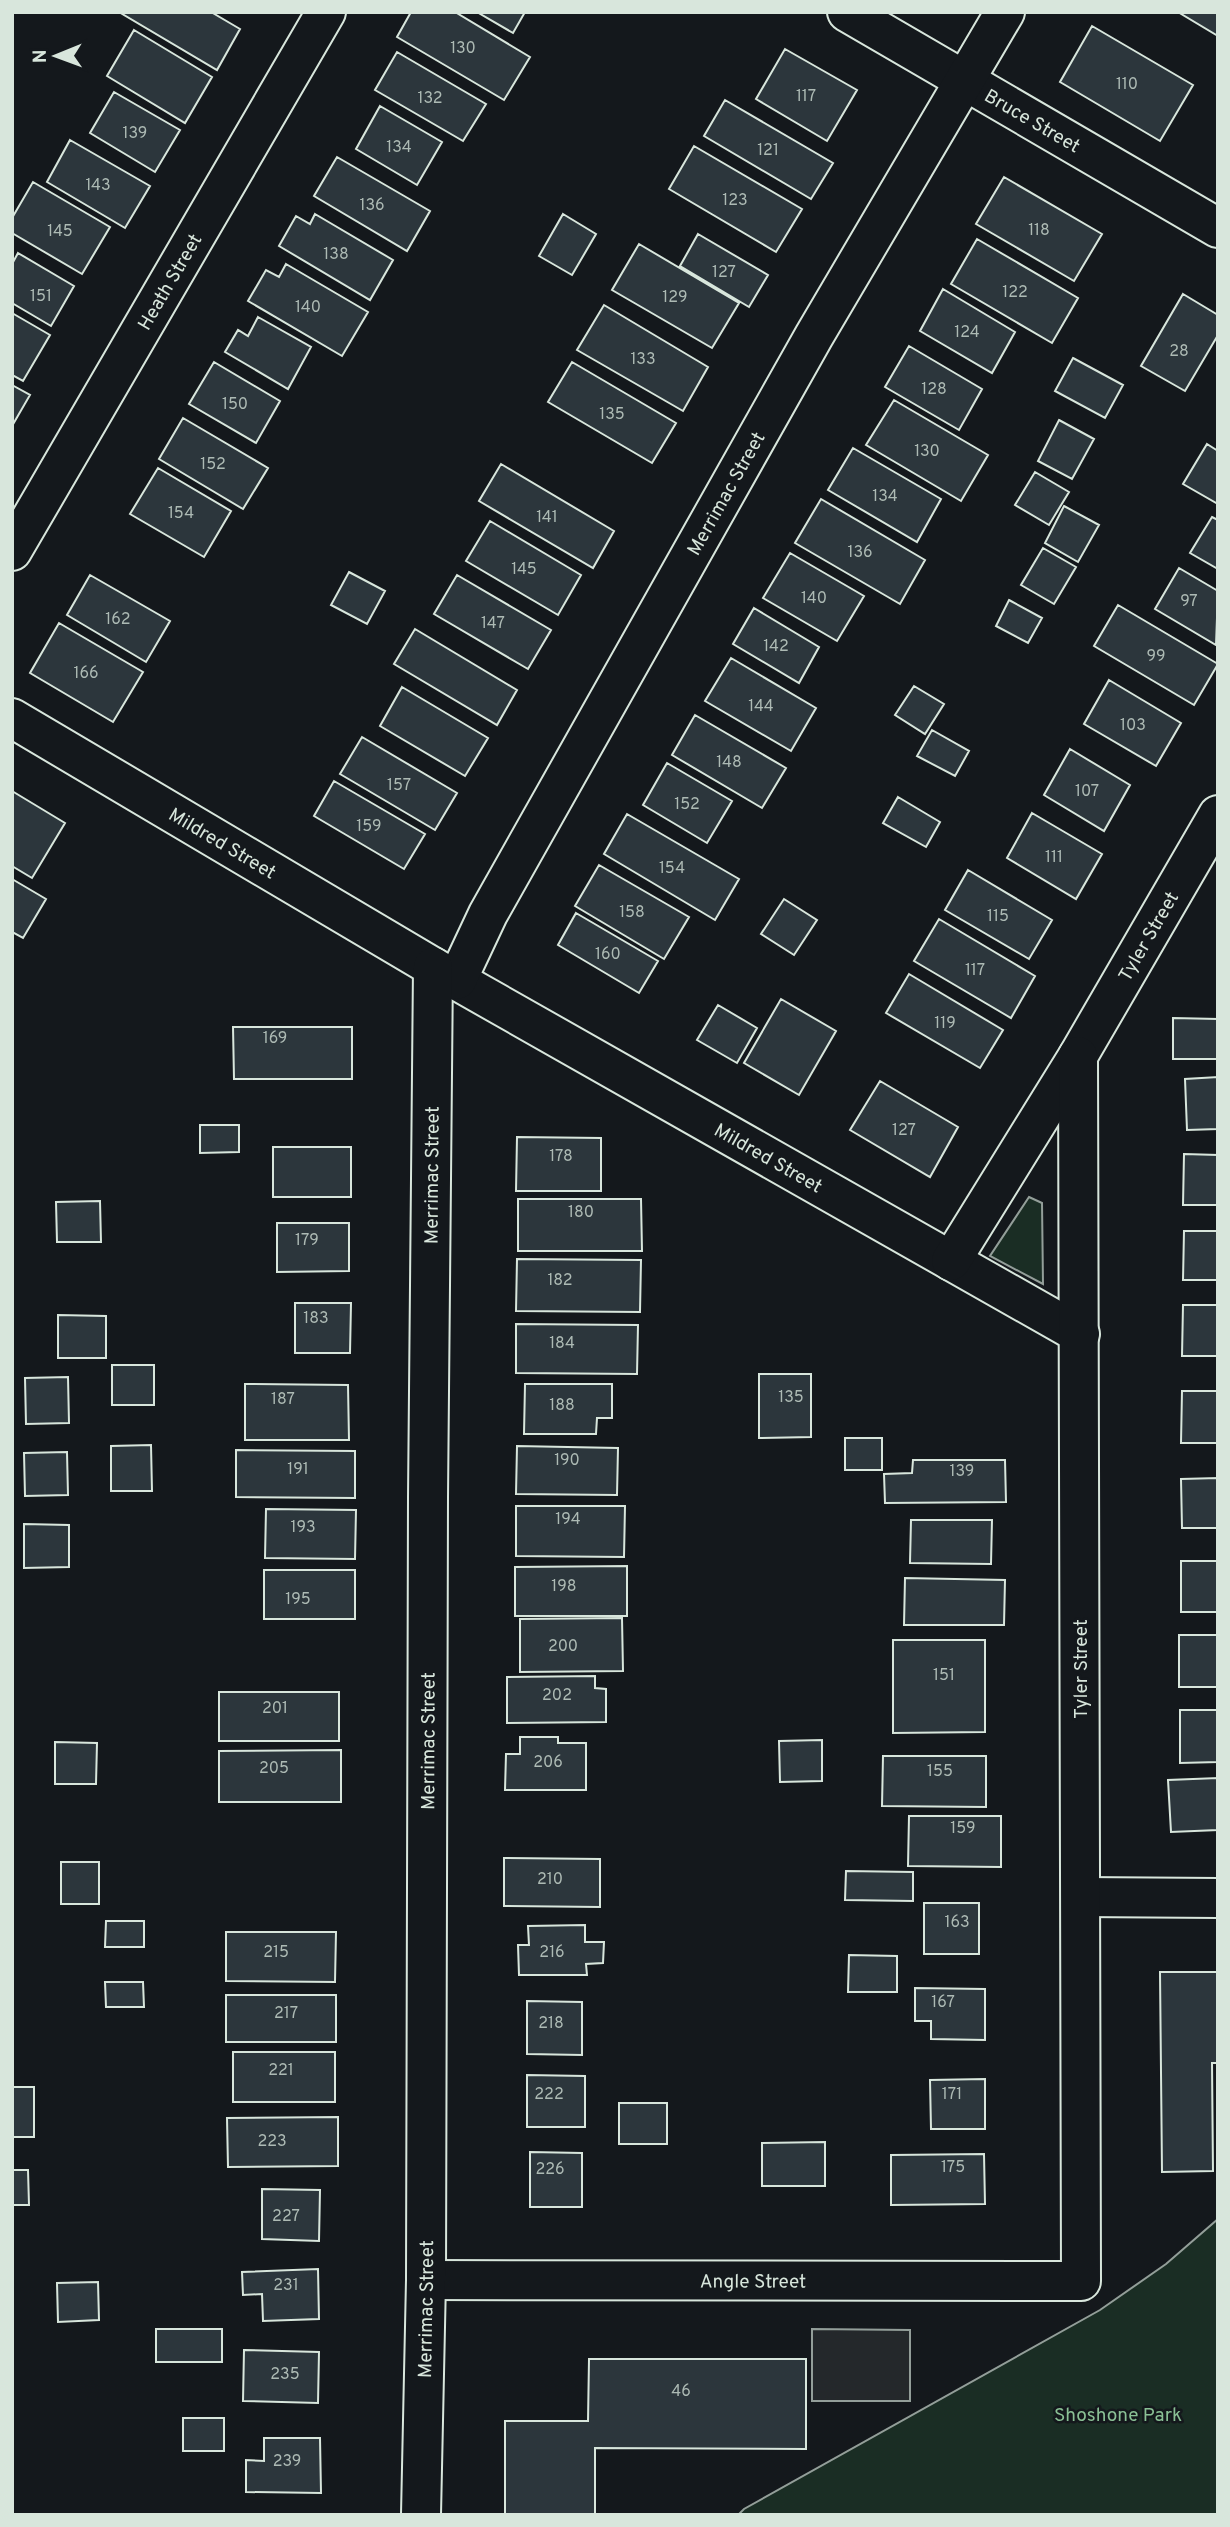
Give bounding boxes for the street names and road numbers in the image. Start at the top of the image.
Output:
street label: Bruce Street [980,85,1084,159]
street label: Heath Street [133,230,208,335]
street label: Merrimac Street [683,428,771,560]
street label: Mildred Street [164,803,280,886]
street label: Tyler Street [1114,888,1185,986]
street label: Merrimac Street [420,1106,446,1244]
street label: Mildred Street [709,1119,826,1199]
street label: Tyler Street [1070,1619,1094,1719]
street label: Merrimac Street [417,1672,442,1810]
street label: Merrimac Street [414,2240,440,2378]
street label: Angle Street [700,2270,806,2295]

